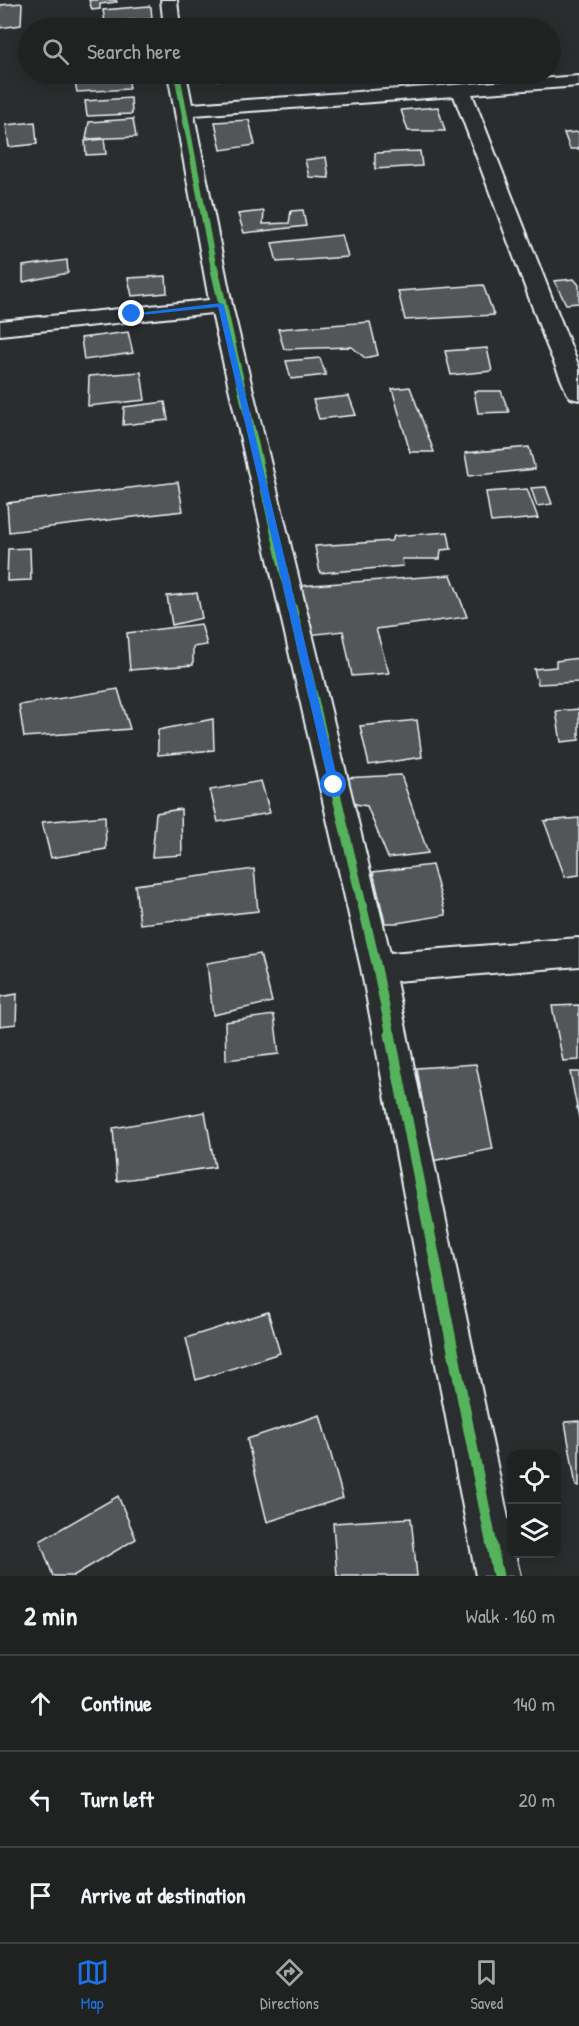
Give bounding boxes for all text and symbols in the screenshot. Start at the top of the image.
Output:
search box [18,18,561,84]
icon: search [39,35,72,68]
text: Search here [87,36,181,66]
route end [118,300,144,326]
route start [320,771,346,797]
map controls [507,1450,561,1558]
button: locate [507,1450,561,1504]
button: layers [507,1504,561,1558]
text: 2 min [24,1598,77,1633]
text: Walk · 160 m [466,1602,555,1629]
icon: ahead [24,1687,57,1720]
text: Continue [81,1688,152,1718]
text: 140 m [513,1690,555,1717]
icon: left [24,1783,57,1816]
text: Turn left [81,1784,154,1814]
text: 20 m [518,1786,555,1813]
icon: arrive [24,1879,57,1912]
text: Arrive at destination [81,1880,246,1910]
tab: Map [76,1956,109,2014]
tab: Directions [260,1956,319,2014]
tab: Saved [470,1956,503,2014]

